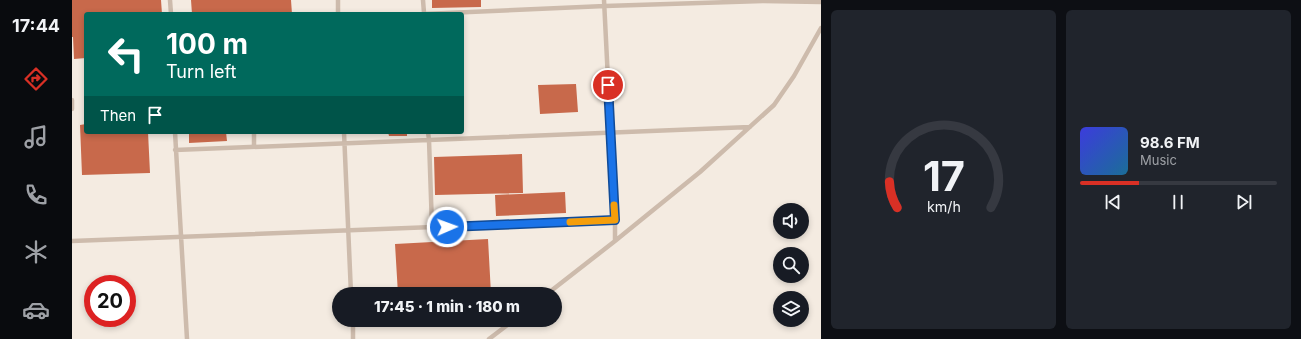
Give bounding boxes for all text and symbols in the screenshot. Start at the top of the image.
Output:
text: 17:44 [12,15,60,36]
text: 100 m [166,27,248,61]
icon: left [100,28,152,80]
text: Turn left [166,61,236,82]
icon: directions [22,65,50,93]
pin [591,68,625,102]
icon: arrive [597,74,619,96]
icon: arrive [144,104,166,126]
text: Then [100,106,136,125]
icon: music [22,123,50,151]
text: 98.6 FM [1140,133,1200,152]
text: 17 [922,150,965,200]
text: Music [1140,152,1177,168]
icon: phone [22,181,50,209]
icon: previous [1102,191,1124,213]
icon: pause [1167,191,1189,213]
icon: next [1233,191,1255,213]
text: km/h [927,197,960,214]
map controls [773,203,809,327]
button: sound [773,203,809,239]
position arrow [426,206,468,248]
icon: climate [22,238,50,266]
button: search [773,247,809,283]
speed limit sign: 20 [84,275,136,327]
button: layers [773,291,809,327]
icon: car [22,296,50,324]
text: 17:45 · 1 min · 180 m [374,297,520,316]

